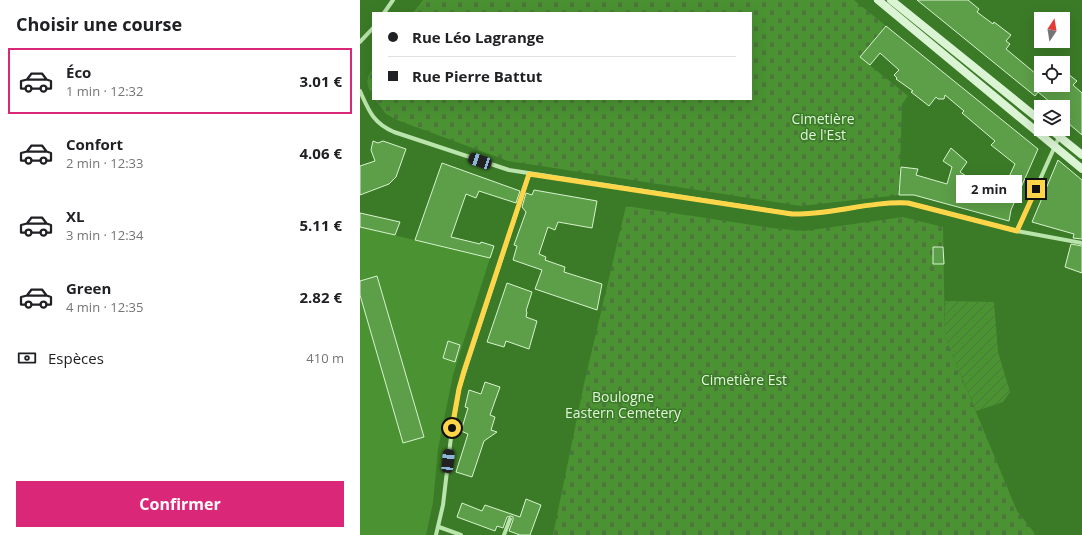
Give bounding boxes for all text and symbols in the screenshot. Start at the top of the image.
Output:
text: Choisir une course [16,12,182,36]
north arrow [1034,12,1070,48]
map controls [1034,12,1070,136]
text: Rue Léo Lagrange [412,27,544,47]
button: locate [1034,56,1070,92]
text: Éco [66,62,91,82]
icon: car [18,63,54,99]
text: Rue Pierre Battut [412,66,542,86]
text: 3.01 € [300,71,342,91]
text: 1 min · 12:32 [66,82,143,100]
button: layers [1034,100,1070,136]
park label: Cimetière de l'Est [791,109,855,144]
text: Confort [66,134,123,154]
icon: car [18,135,54,171]
text: 4.06 € [300,143,342,163]
car [467,151,493,171]
text: 2 min · 12:33 [66,154,143,172]
callout: 2 min [956,175,1022,203]
text: 2 min [971,180,1007,198]
route end [1027,180,1045,198]
text: XL [66,206,84,226]
icon: car [18,207,54,243]
text: 5.11 € [300,215,342,235]
text: 3 min · 12:34 [66,226,143,244]
text: Green [66,278,111,298]
icon: car [18,279,54,315]
text: 2.82 € [300,287,342,307]
text: 4 min · 12:35 [66,298,143,316]
icon: cash [16,347,38,369]
text: Espèces [48,348,104,368]
text: 410 m [306,349,344,367]
park label: Cimetière Est [701,370,787,389]
park label: Boulogne Eastern Cemetery [565,387,682,422]
route start [443,419,461,437]
car [441,448,455,474]
button: Confirmer [16,481,344,527]

